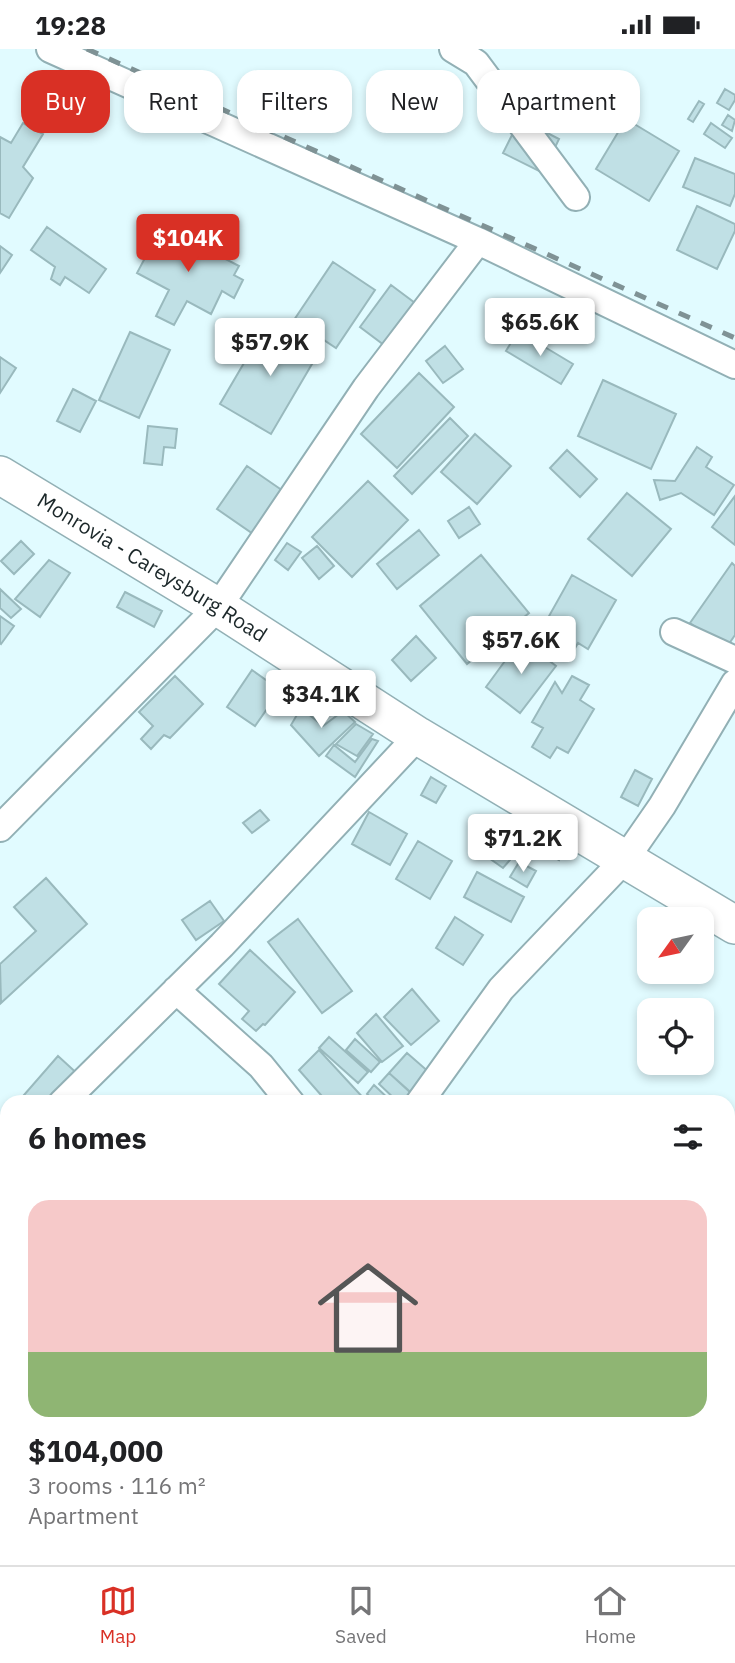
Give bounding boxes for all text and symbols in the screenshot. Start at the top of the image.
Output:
text: 19:28 [35,8,106,42]
chip: Buy [21,70,110,133]
chip: Rent [124,70,223,133]
chip: Filters [237,70,352,133]
chip: New [366,70,463,133]
chip: Apartment [477,70,640,133]
pin: $104K [139,215,237,274]
text: $104K [152,222,224,252]
pin: $65.6K [483,299,597,358]
text: $65.6K [501,306,579,336]
pin: $57.9K [213,319,327,378]
text: $57.9K [231,326,309,356]
street label: Monrovia - Careysburg Road [32,486,273,648]
pin: $57.6K [464,617,578,676]
text: $57.6K [482,624,560,654]
pin: $34.1K [264,671,378,730]
text: $34.1K [282,678,360,708]
pin: $71.2K [466,815,580,874]
text: $71.2K [484,822,562,852]
north arrow [637,907,714,983]
map controls [637,907,714,1075]
button: locate [637,998,714,1075]
text: 6 homes [28,1118,147,1157]
icon: filters [669,1118,707,1156]
icon: home [305,1245,431,1371]
text: $104,000 [28,1431,163,1470]
text: 3 rooms · 116 m² [28,1470,206,1500]
text: Apartment [28,1500,139,1530]
tab: Map [99,1582,137,1648]
tab: Saved [335,1582,387,1648]
tab: Home [585,1582,636,1648]

